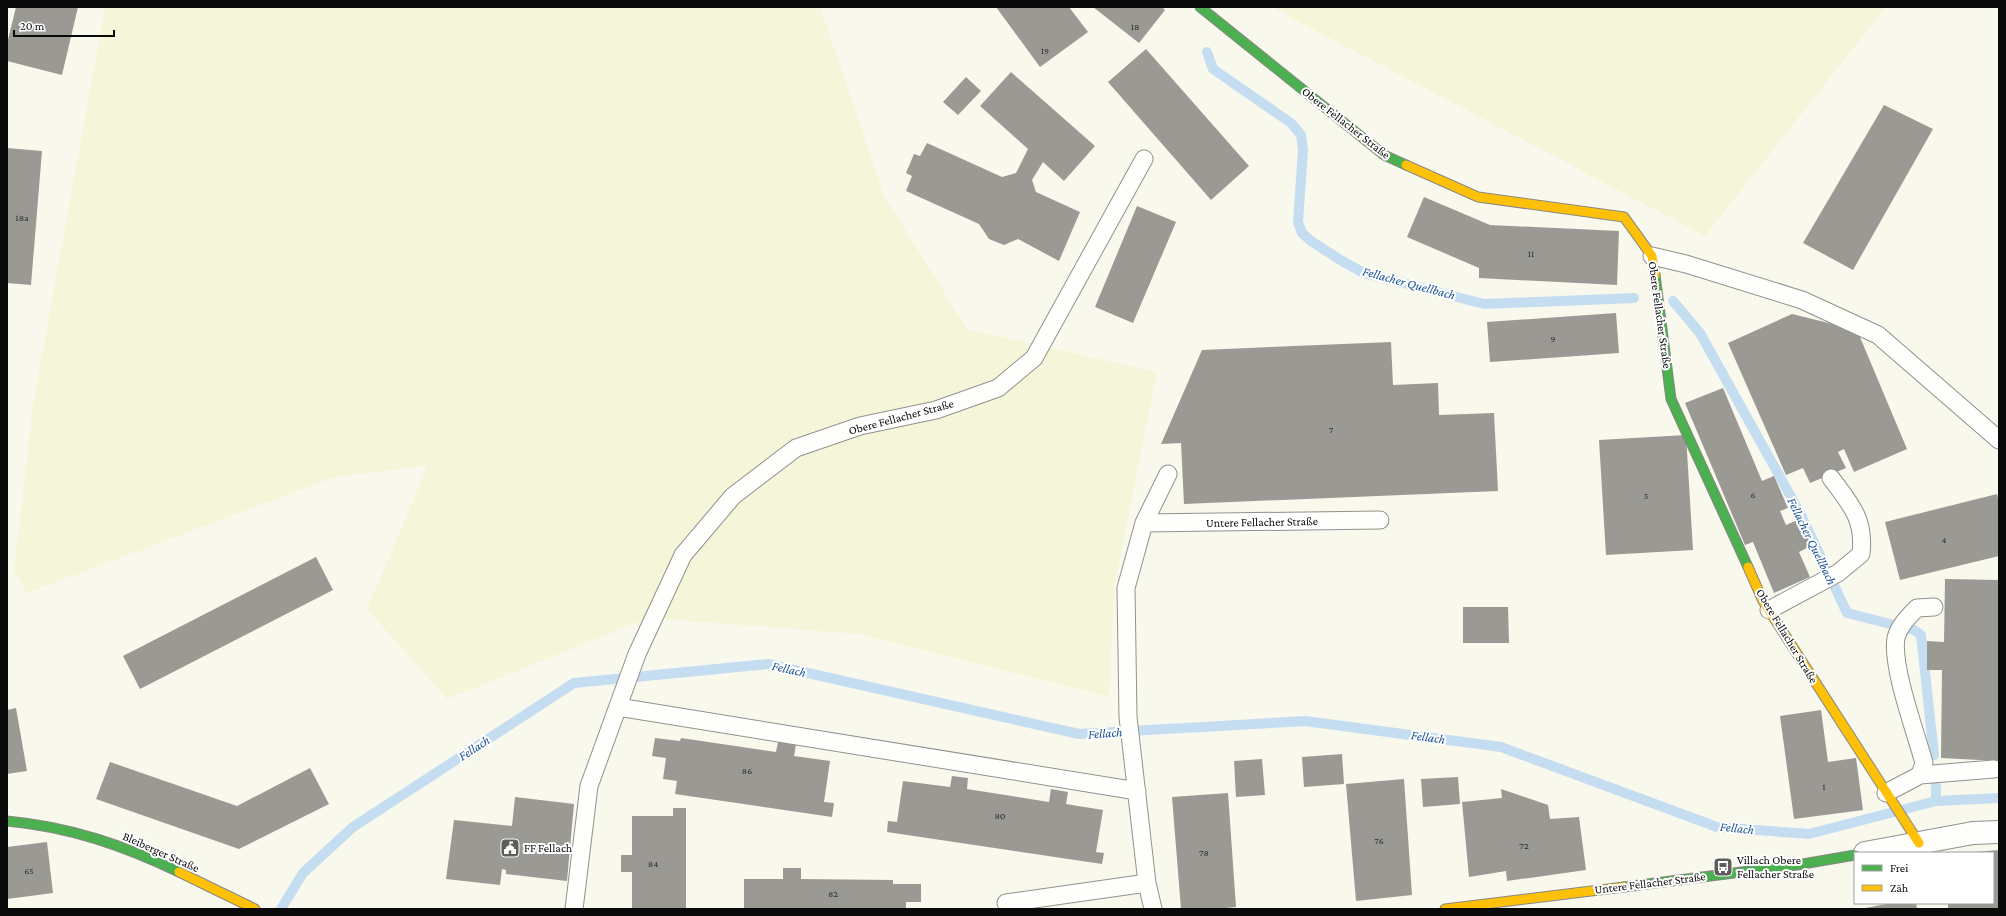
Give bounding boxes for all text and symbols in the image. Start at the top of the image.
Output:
scale bar [14,12,114,38]
text: 20 m [20,19,45,33]
house number: 18 [1131,21,1139,32]
house number: 19 [1041,45,1049,56]
street label: Obere Fellacher Straße [1299,84,1393,162]
house number: 18a [15,212,29,223]
house number: 11 [1528,248,1534,259]
street label: Obere Fellacher Straße [1646,261,1674,369]
water label: Fellacher Quellbach [1361,263,1457,303]
house number: 9 [1550,333,1556,344]
street label: Obere Fellacher Straße [847,396,955,438]
house number: 7 [1329,424,1334,435]
house number: 6 [1750,489,1756,500]
house number: 5 [1644,490,1649,501]
water label: Fellacher Quellbach [1784,495,1840,587]
street label: Untere Fellacher Straße [1206,514,1318,530]
house number: 4 [1941,534,1947,545]
street label: Obere Fellacher Straße [1753,586,1821,686]
water label: Fellach [771,658,807,680]
water label: Fellach [1087,724,1123,742]
water label: Fellach [1410,727,1446,747]
water label: Fellach [456,732,492,764]
house number: 86 [742,765,752,776]
house number: 1 [1822,781,1826,792]
house number: 80 [994,810,1006,821]
water label: Fellach [1719,819,1755,837]
street label: Bleiberger Straße [121,829,201,875]
house number: 76 [1374,835,1384,846]
public building icon: FF Fellach [499,837,521,859]
house number: 72 [1519,840,1529,851]
place label: FF Fellach [524,841,573,855]
house number: 78 [1199,847,1209,858]
legend [1854,852,1994,904]
place label: Villach Obere Fellacher Straße [1737,853,1814,881]
bus stop icon: Villach Obere Fellacher Straße [1712,856,1734,878]
house number: 84 [648,858,658,869]
text: Frei [1890,861,1908,875]
house number: 65 [24,865,34,876]
street label: Untere Fellacher Straße [1594,869,1706,897]
text: Zäh [1890,881,1909,895]
house number: 82 [828,888,838,899]

